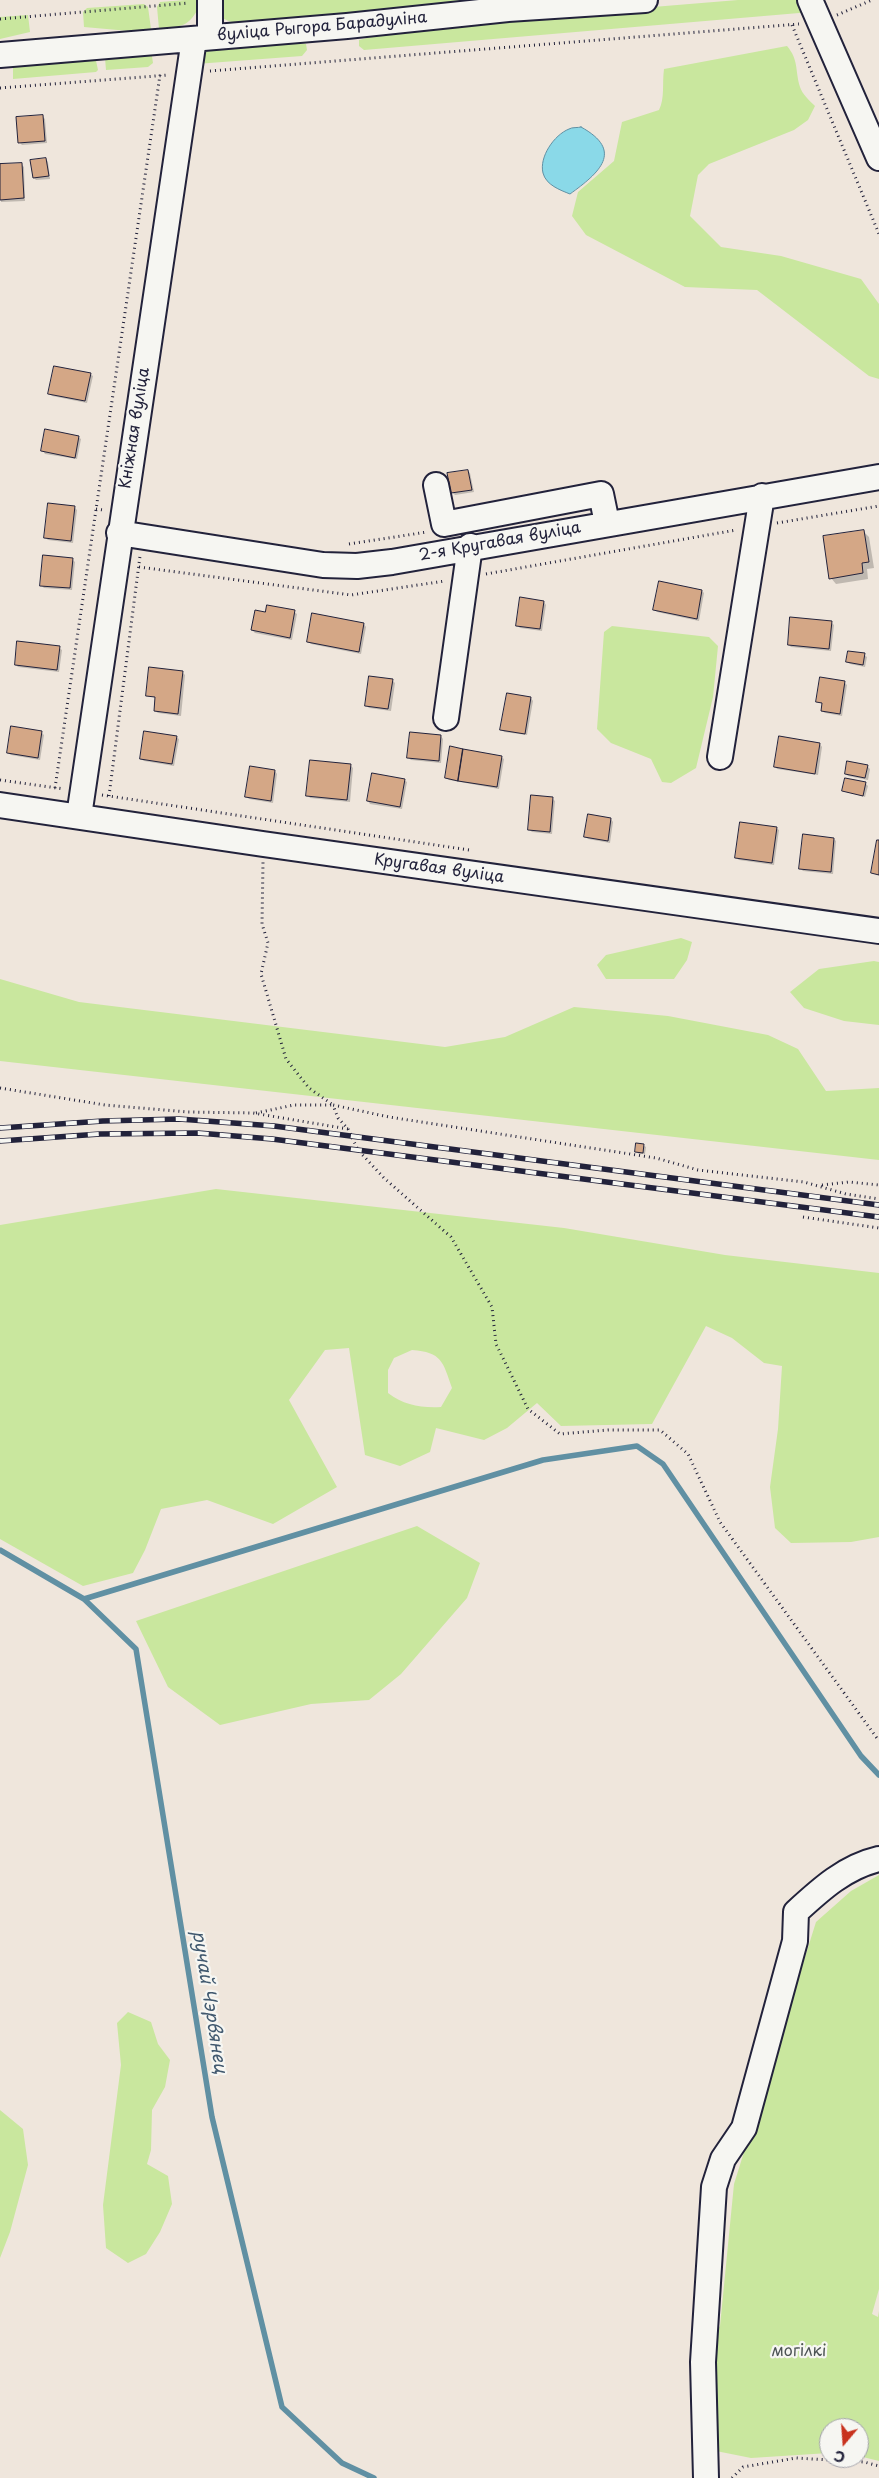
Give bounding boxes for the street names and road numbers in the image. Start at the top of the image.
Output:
street label: вуліца Рыгора Барадуліна [216,8,428,46]
street label: Кніжная вуліца [116,366,154,490]
street label: 2-я Кругавая вуліца [418,518,582,566]
street label: Кругавая вуліца [373,850,505,888]

